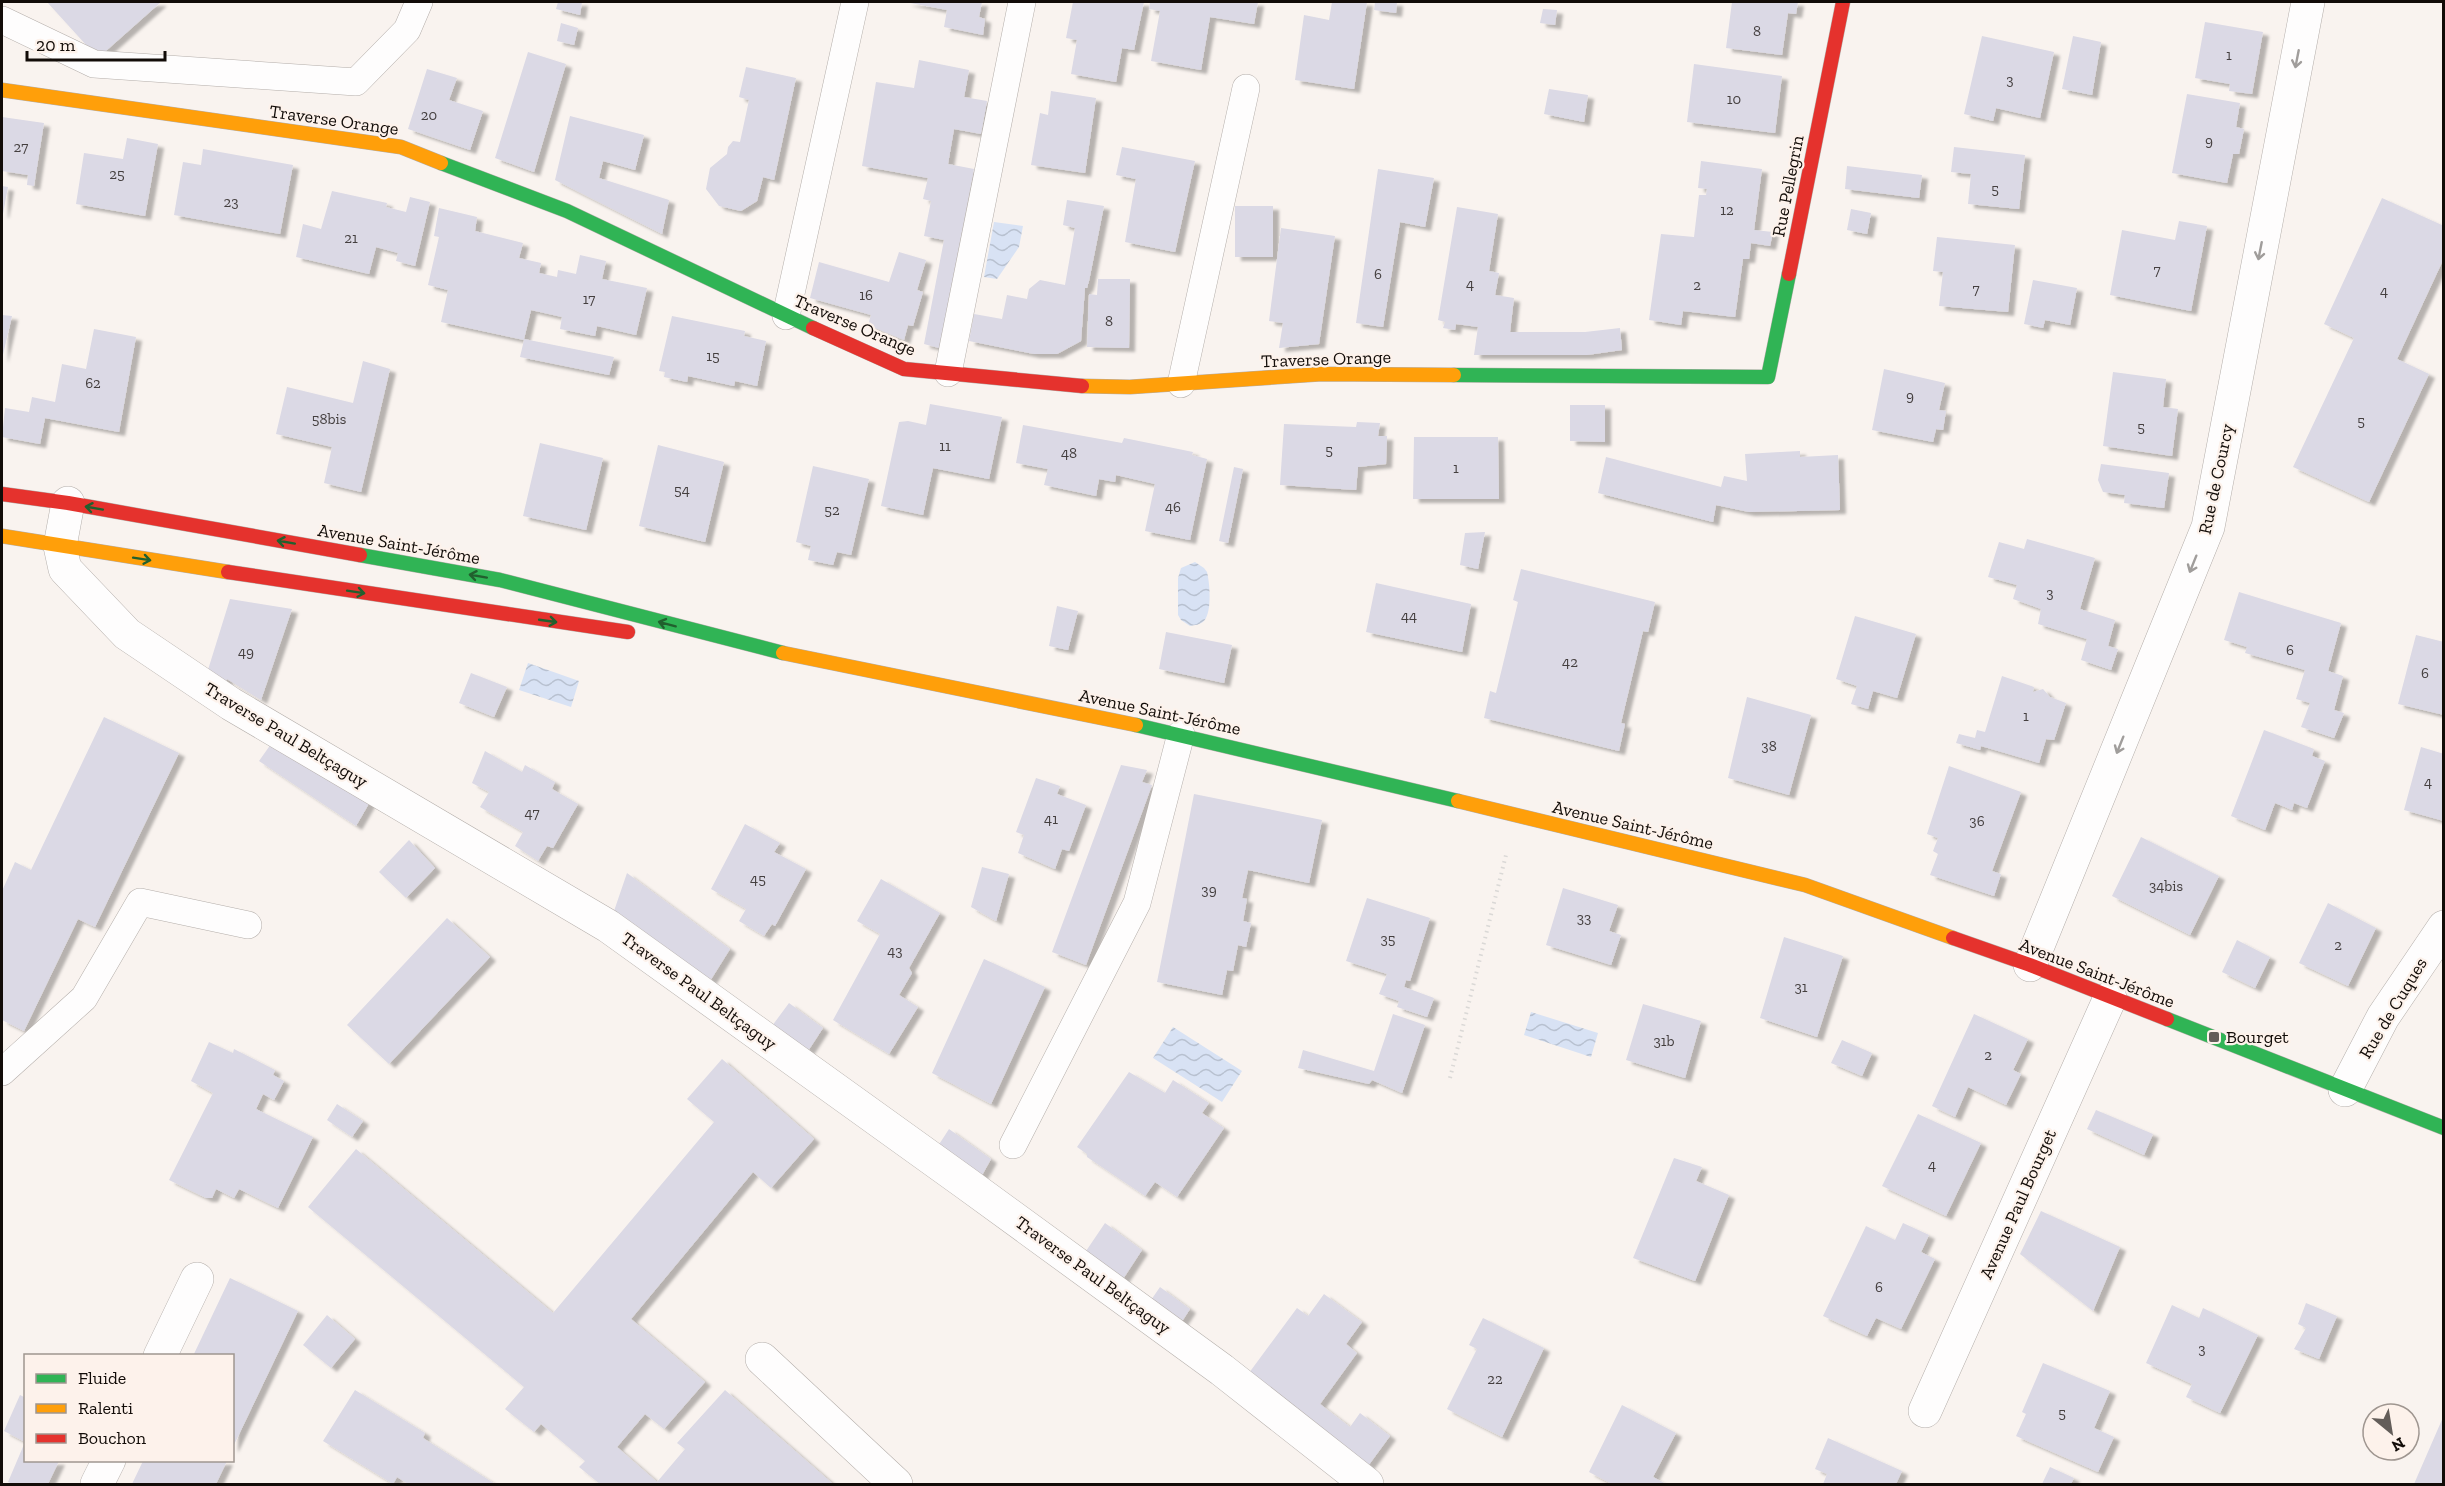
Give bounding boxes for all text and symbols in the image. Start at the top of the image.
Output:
house number: 8 [1753,22,1761,40]
scale bar [27,24,165,62]
text: 20 m [36,34,76,56]
house number: 1 [2226,46,2232,64]
one-way arrow [2291,49,2302,68]
house number: 3 [2006,71,2014,89]
house number: 10 [1727,90,1741,108]
street label: Traverse Orange [268,100,400,140]
house number: 20 [421,106,437,124]
house number: 9 [2205,132,2213,150]
street label: Rue Pellegrin [1767,133,1809,239]
house number: 27 [14,138,28,156]
house number: 25 [109,165,125,183]
house number: 5 [1991,180,1999,198]
house number: 23 [223,193,239,211]
house number: 12 [1720,201,1734,219]
house number: 21 [344,229,358,247]
one-way arrow [2254,240,2265,260]
house number: 7 [2153,261,2161,279]
house number: 6 [1374,265,1382,283]
house number: 4 [1466,275,1474,293]
house number: 2 [1693,276,1701,294]
house number: 7 [1972,280,1980,298]
house number: 4 [2380,282,2388,300]
house number: 16 [859,286,873,304]
street label: Traverse Orange [791,289,919,361]
house number: 17 [583,290,595,308]
house number: 8 [1105,312,1113,330]
street label: Traverse Orange [1261,346,1391,372]
house number: 15 [706,347,720,365]
house number: 62 [85,374,101,392]
house number: 9 [1906,387,1914,405]
house number: 58bis [312,410,346,428]
house number: 5 [2357,412,2365,430]
house number: 5 [2137,418,2145,436]
street label: Rue de Courcy [2194,421,2239,536]
house number: 11 [939,437,951,455]
house number: 5 [1325,441,1333,459]
house number: 48 [1061,444,1077,462]
house number: 1 [1453,459,1459,477]
house number: 54 [674,481,690,499]
house number: 46 [1165,498,1181,516]
house number: 52 [824,501,840,519]
one-way arrow [85,502,104,513]
street label: Avenue Saint-Jérôme [316,519,482,569]
one-way arrow [277,536,296,547]
one-way arrow [132,553,152,564]
one-way arrow [2187,554,2198,572]
one-way arrow [469,570,488,581]
house number: 3 [2046,584,2054,602]
one-way arrow [345,586,365,597]
house number: 44 [1401,607,1417,625]
one-way arrow [538,615,558,626]
one-way arrow [658,617,677,629]
house number: 6 [2286,641,2294,659]
house number: 49 [238,643,254,661]
house number: 42 [1562,653,1578,671]
house number: 6 [2421,664,2429,682]
street label: Traverse Paul Beltçaguy [200,677,372,793]
street label: Avenue Saint-Jérôme [1077,684,1243,740]
house number: 1 [2023,707,2029,725]
one-way arrow [2114,735,2125,753]
house number: 38 [1761,737,1777,755]
house number: 4 [2424,773,2432,791]
street label: Avenue Saint-Jérôme [1550,796,1716,854]
house number: 47 [525,804,539,822]
house number: 41 [1044,810,1058,828]
house number: 36 [1969,812,1985,830]
house number: 45 [750,870,766,888]
house number: 34bis [2149,877,2183,895]
house number: 39 [1201,881,1217,899]
house number: 33 [1577,909,1591,927]
street label: Traverse Paul Beltçaguy [617,927,782,1055]
house number: 35 [1380,930,1396,948]
street label: Avenue Saint-Jérôme [2016,933,2178,1013]
house number: 2 [2334,936,2342,954]
house number: 43 [887,942,903,960]
street label: Rue de Cuques [2354,953,2432,1063]
house number: 31 [1794,978,1808,996]
place label: Bourget [2226,1026,2289,1048]
marker: Bourget [2207,1030,2221,1044]
house number: 31b [1653,1032,1675,1050]
house number: 2 [1984,1046,1992,1064]
street label: Avenue Paul Bourget [1975,1125,2061,1282]
house number: 4 [1928,1156,1936,1174]
street label: Traverse Paul Beltçaguy [1011,1211,1176,1339]
house number: 6 [1875,1278,1883,1296]
house number: 3 [2198,1340,2206,1358]
legend [24,1354,234,1462]
text: Fluide [78,1367,126,1389]
house number: 22 [1487,1370,1503,1388]
text: Ralenti [78,1397,133,1419]
north arrow [2361,1402,2421,1462]
house number: 5 [2058,1404,2066,1422]
text: Bouchon [78,1427,147,1449]
text: N [2388,1433,2408,1456]

